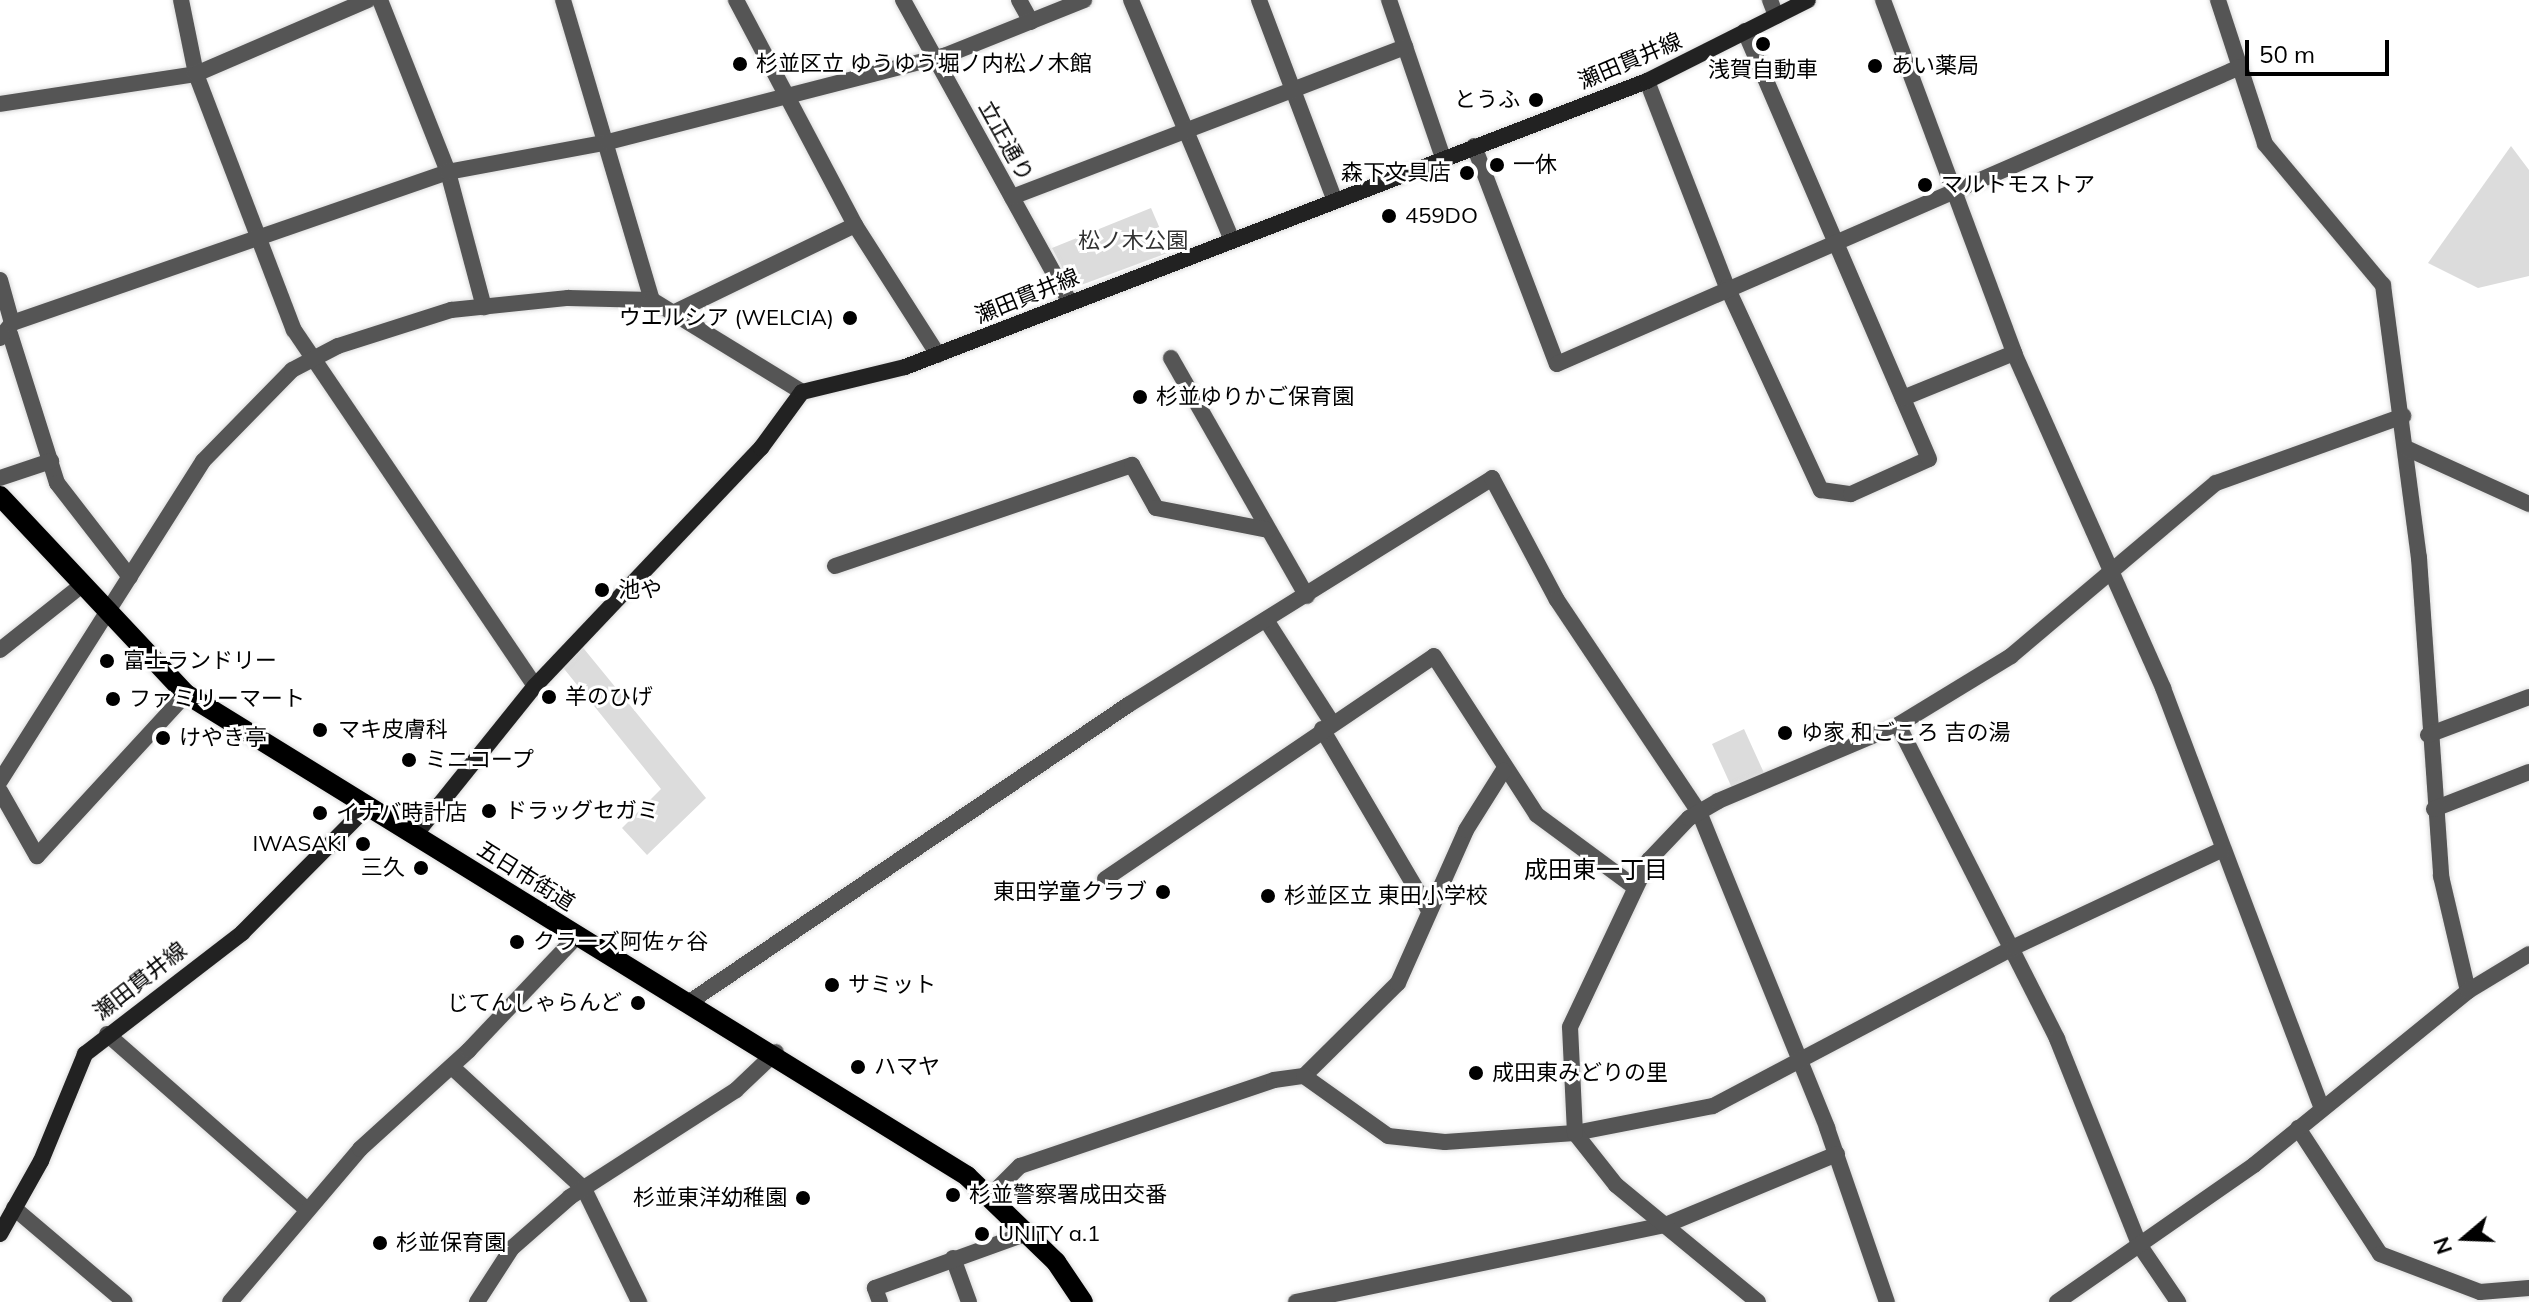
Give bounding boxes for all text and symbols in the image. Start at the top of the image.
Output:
scale bar [2249,24,2393,74]
street label: 瀬田貫井線 [1574,27,1686,95]
marker: 浅賀自動車 [1754,35,1772,53]
text: 50 m [2259,39,2315,69]
place label: 杉並区立 ゆうゆう堀ノ内松ノ木館 [756,51,1092,77]
place label: あい薬局 [1891,53,1979,79]
marker: 杉並区立 ゆうゆう堀ノ内松ノ木館 [731,55,749,73]
place label: 浅賀自動車 [1708,57,1818,83]
marker: あい薬局 [1866,57,1884,75]
place label: とうふ [1454,87,1520,113]
marker: とうふ [1527,91,1545,109]
street label: 立正通り [973,96,1039,186]
place label: 一休 [1513,152,1557,178]
marker: 一休 [1488,156,1506,174]
place label: 森下文具店 [1341,160,1451,186]
marker: 森下文具店 [1458,164,1476,182]
place label: マルトモストア [1941,172,2095,198]
marker: マルトモストア [1916,176,1934,194]
place label: 459DO [1405,203,1478,229]
marker: 459DO [1380,207,1398,225]
park label: 松ノ木公園 [1078,228,1188,254]
street label: 瀬田貫井線 [971,263,1083,329]
place label: ウエルシア (WELCIA) [618,305,834,331]
marker: ウエルシア (WELCIA) [841,309,859,327]
place label: 杉並ゆりかご保育園 [1156,384,1354,410]
marker: 杉並ゆりかご保育園 [1131,388,1149,406]
place label: 池や [618,577,662,603]
marker: 池や [593,581,611,599]
place label: 富士ランドリー [123,648,277,674]
marker: 富士ランドリー [98,652,116,670]
place label: 羊のひげ [565,684,653,710]
place label: ファミリーマート [129,686,305,712]
marker: 羊のひげ [540,688,558,706]
marker: ファミリーマート [104,690,122,708]
place label: マキ皮膚科 [338,717,448,743]
marker: マキ皮膚科 [309,719,331,741]
place label: ゆ家 和ごころ 吉の湯 [1801,720,2010,746]
marker: ゆ家 和ごころ 吉の湯 [1776,724,1794,742]
place label: けやき亭 [179,725,267,751]
marker: けやき亭 [154,729,172,747]
place label: ミニコープ [425,747,535,773]
marker: ミニコープ [400,751,418,769]
place label: ドラッグセガミ [505,798,659,824]
place label: イナバ時計店 [336,800,468,826]
marker: ドラッグセガミ [480,802,498,820]
marker: イナバ時計店 [311,804,329,822]
place label: IWASAKI [253,831,347,857]
marker: IWASAKI [354,835,372,853]
street label: 五日市街道 [472,836,580,916]
place label: 三久 [361,855,405,881]
district label: 成田東一丁目 [1524,856,1668,884]
marker: 三久 [412,859,430,877]
place label: 東田学童クラブ [993,879,1147,905]
marker: 東田学童クラブ [1154,883,1172,901]
place label: 杉並区立 東田小学校 [1284,883,1488,909]
marker: 杉並区立 東田小学校 [1259,887,1277,905]
place label: クラーズ阿佐ヶ谷 [533,929,709,955]
marker: クラーズ阿佐ヶ谷 [508,933,526,951]
street label: 瀬田貫井線 [89,937,191,1025]
place label: サミット [848,972,936,998]
marker: サミット [823,976,841,994]
place label: じてんしゃらんど [446,990,622,1016]
marker: じてんしゃらんど [629,994,647,1012]
place label: ハマヤ [874,1054,940,1080]
marker: ハマヤ [849,1058,867,1076]
place label: 成田東みどりの里 [1492,1060,1668,1086]
marker: 成田東みどりの里 [1467,1064,1485,1082]
place label: 杉並警察署成田交番 [969,1182,1167,1208]
place label: 杉並東洋幼稚園 [633,1185,787,1211]
marker: 杉並警察署成田交番 [944,1186,962,1204]
marker: 杉並東洋幼稚園 [794,1189,812,1207]
north arrow [2425,1198,2505,1278]
place label: UNITY a.1 [998,1221,1100,1247]
marker: UNITY a.1 [973,1225,991,1243]
place label: 杉並保育園 [396,1230,506,1256]
text: N [2426,1233,2458,1258]
marker: 杉並保育園 [371,1234,389,1252]

